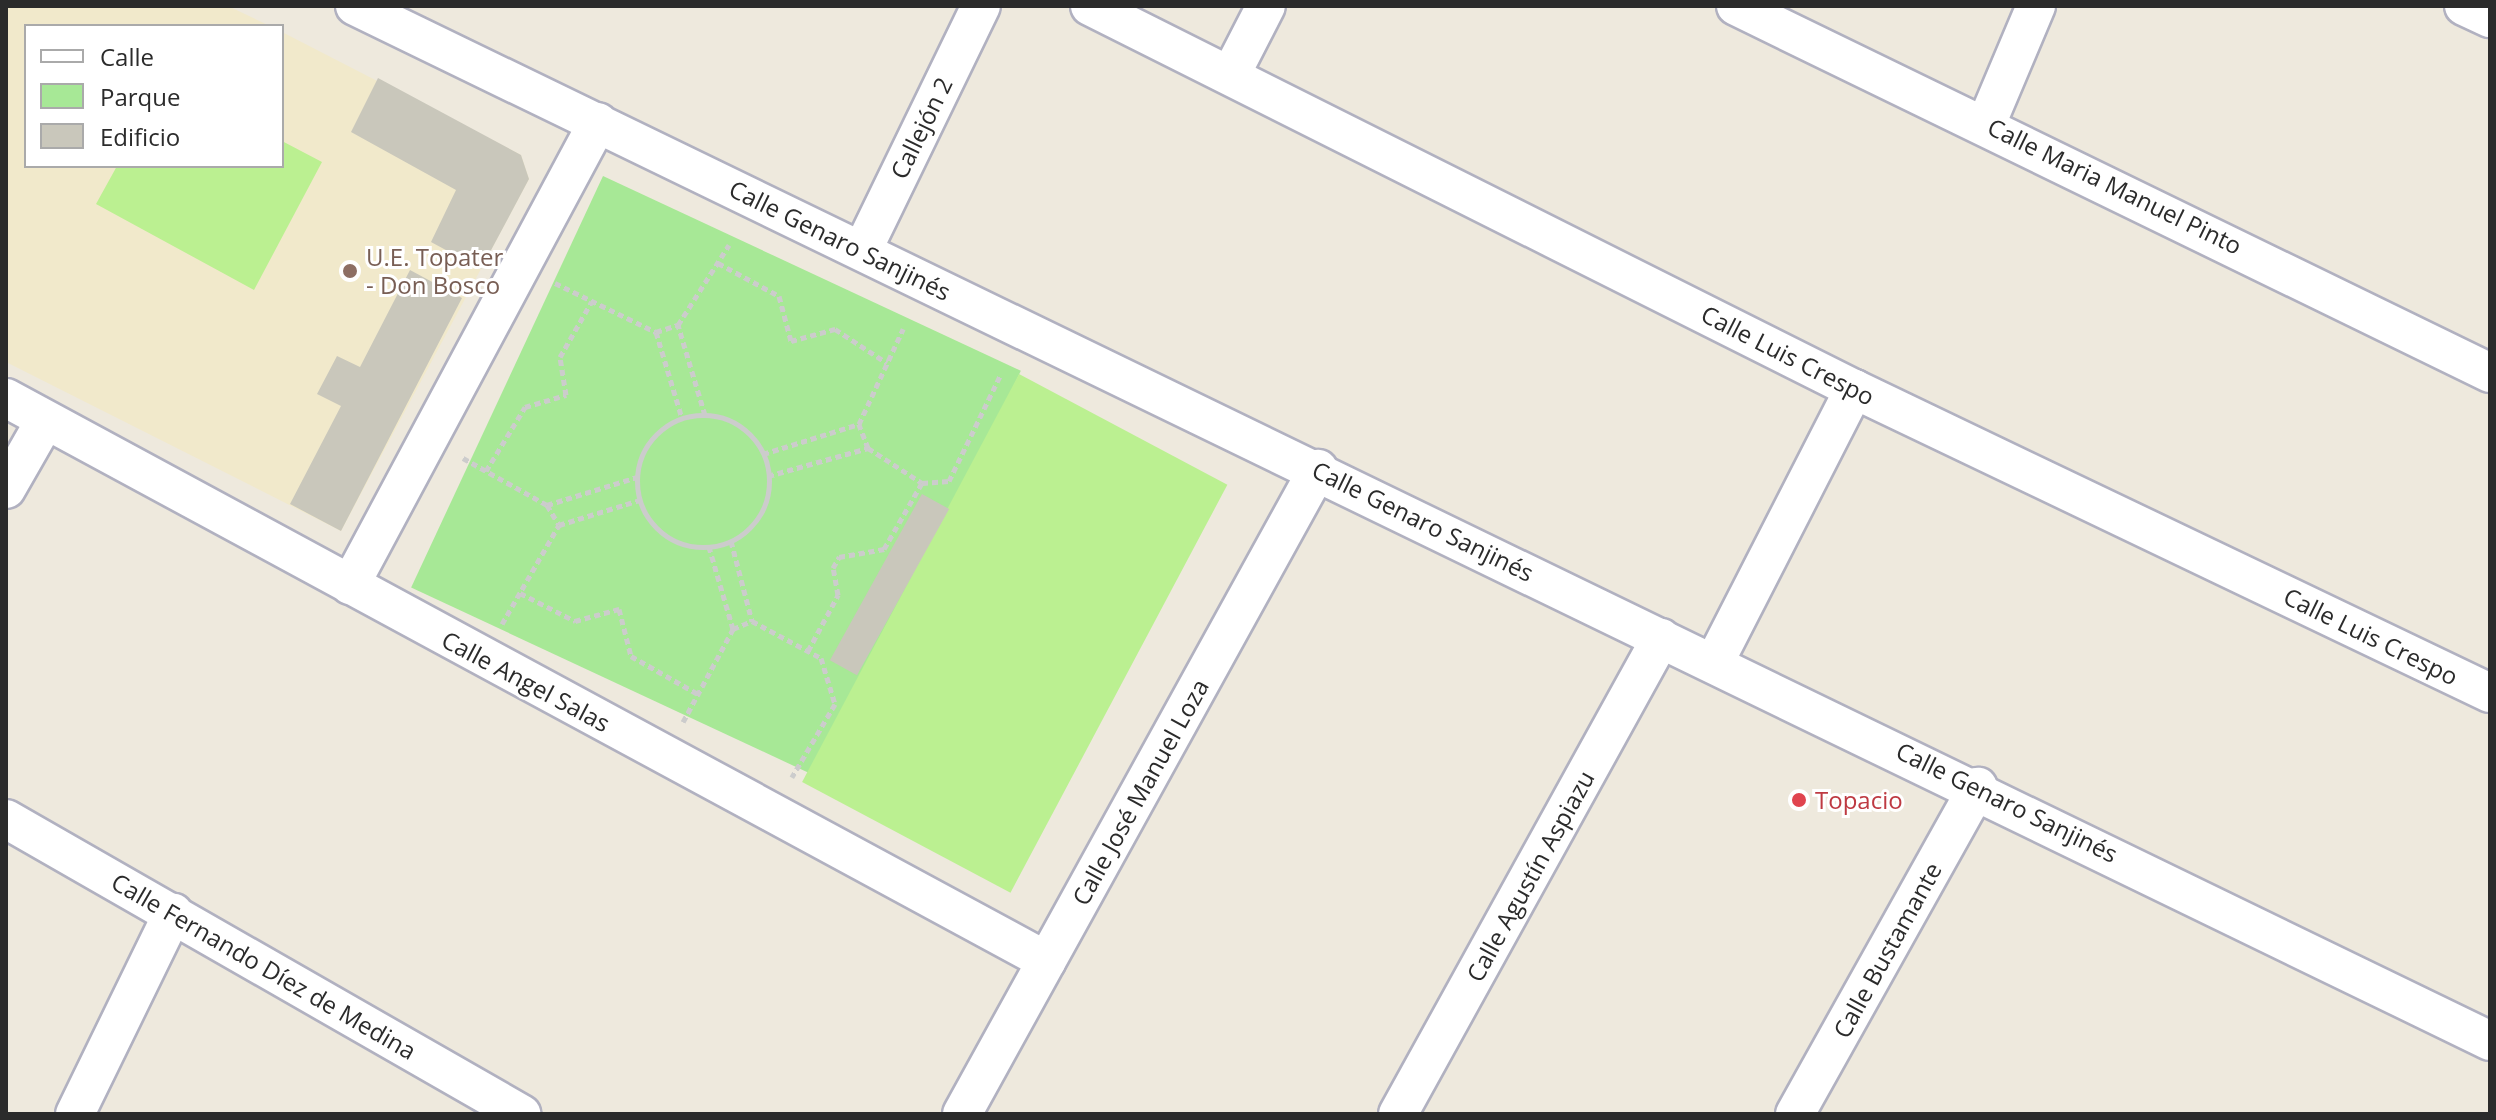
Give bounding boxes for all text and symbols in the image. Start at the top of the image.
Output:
legend [24,24,284,168]
text: Calle [100,40,154,73]
street label: Callejón 2 [884,73,958,183]
text: Parque [100,80,180,113]
street label: Calle Maria Manuel Pinto [1983,112,2247,260]
text: Edificio [100,120,180,153]
street label: Calle Genaro Sanjinés [725,174,955,306]
place label: U.E. Topater - Don Bosco [366,243,503,299]
marker: U.E. Topater - Don Bosco [341,262,359,280]
street label: Calle Luis Crespo [1697,299,1879,411]
street label: Calle Genaro Sanjinés [1308,455,1538,587]
street label: Calle Luis Crespo [2279,581,2463,691]
street label: Calle Angel Salas [437,625,615,737]
street label: Calle José Manuel Loza [1066,674,1214,910]
street label: Calle Genaro Sanjinés [1892,736,2122,868]
street label: Calle Agustín Aspiazu [1460,765,1600,987]
place label: Topacio [1815,786,1903,814]
marker: Topacio [1790,791,1808,809]
street label: Calle Bustamante [1827,857,1947,1043]
street label: Calle Fernando Díez de Medina [107,867,421,1065]

